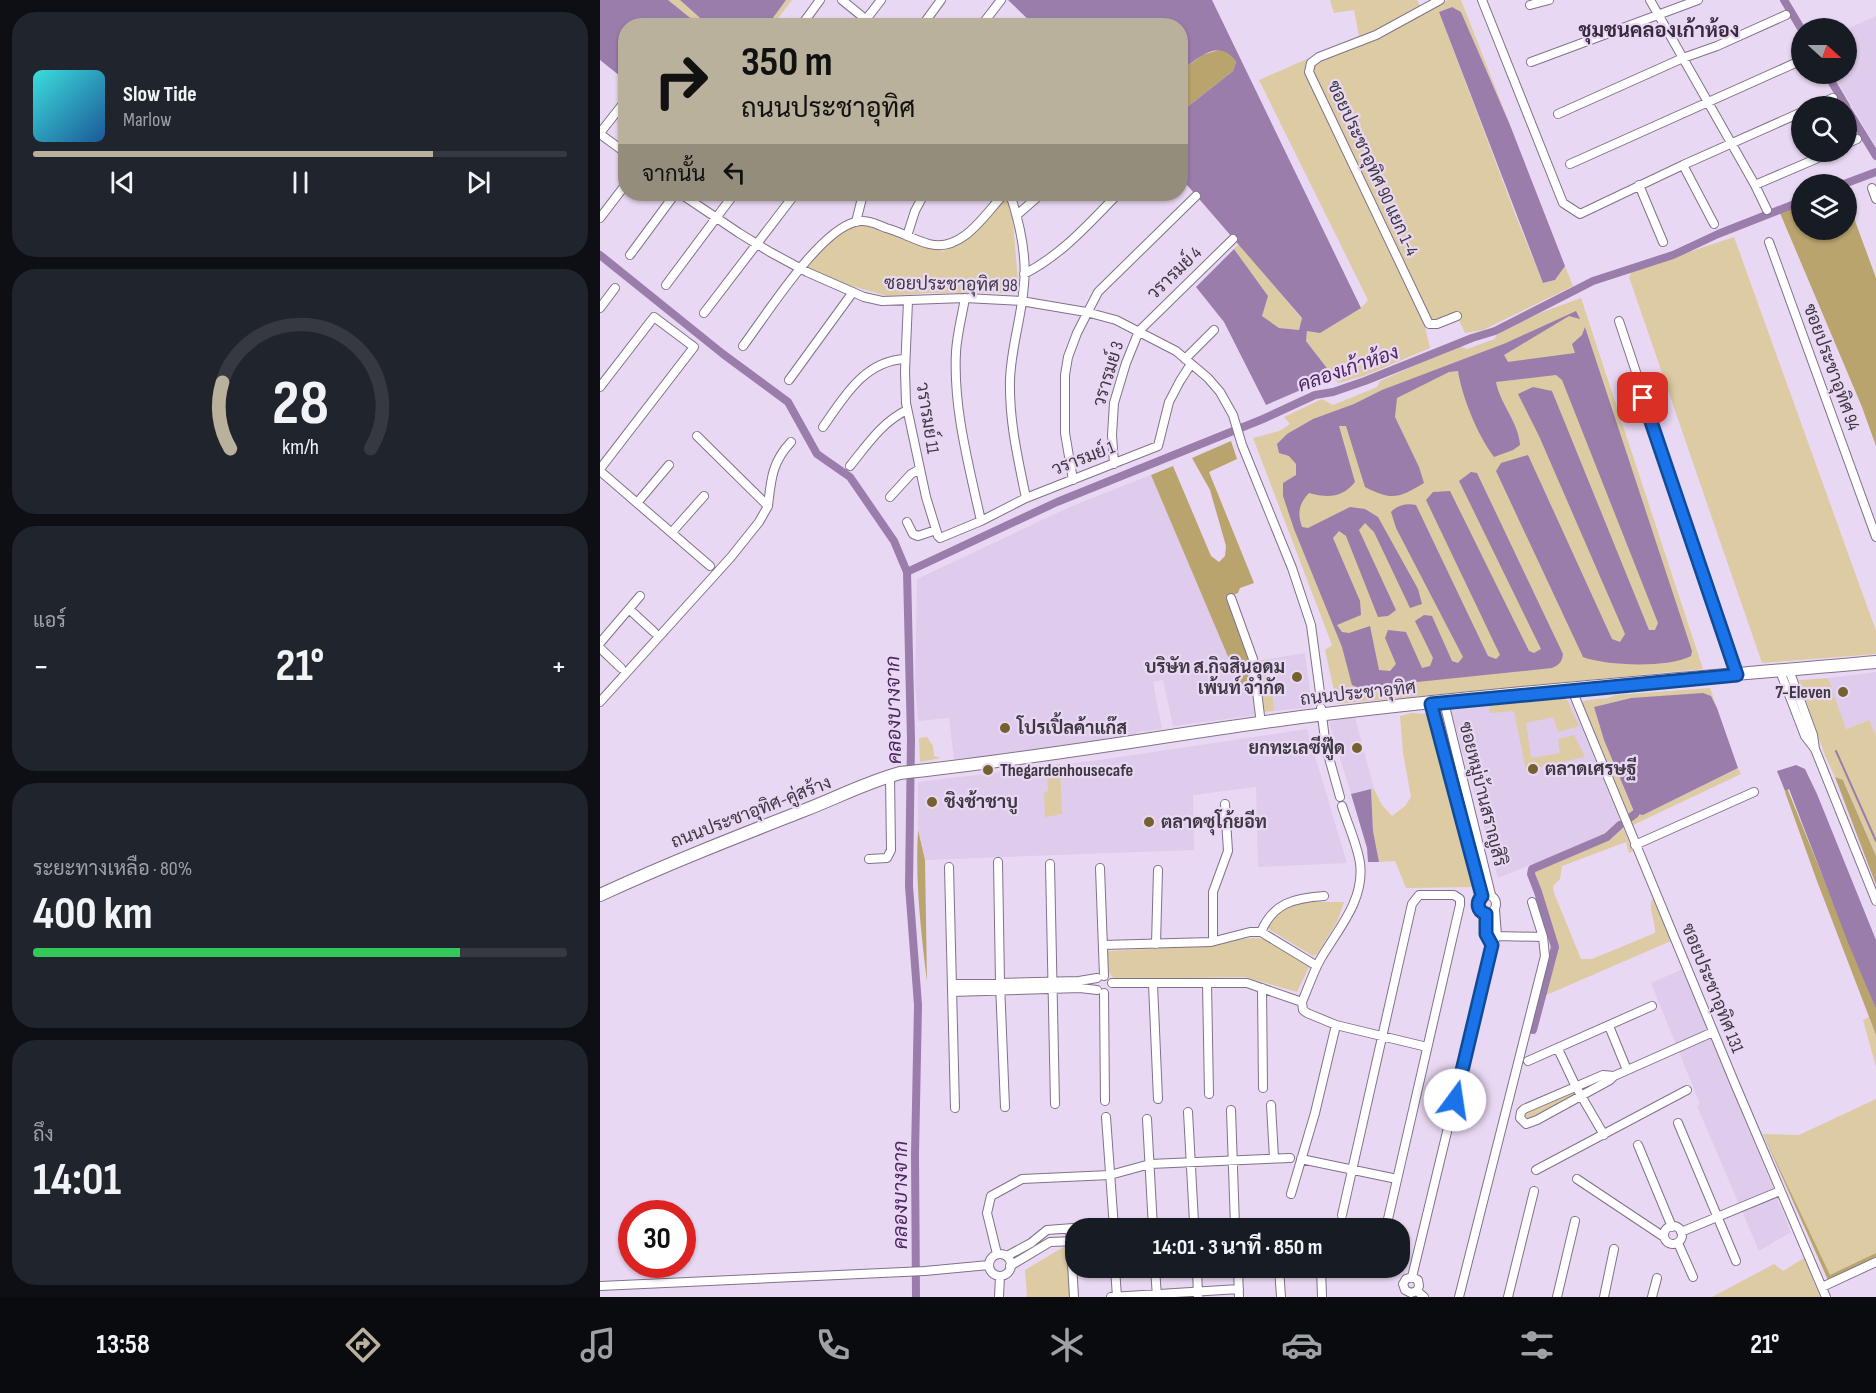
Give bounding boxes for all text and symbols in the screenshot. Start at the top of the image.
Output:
district label: ชุมชนคลองเก้าห้อง [1579,17,1739,45]
north arrow [1791,18,1857,84]
map controls [1791,18,1857,240]
text: 350 m [741,37,833,88]
icon: right [642,42,720,120]
street label: ซอยประชาอุทิศ 90 แยก 1-4 [1322,77,1424,260]
text: Slow Tide [123,81,197,108]
text: ถนนประชาอุทิศ [741,93,916,125]
button: search [1791,96,1857,162]
text: Marlow [123,108,171,132]
icon: left [718,156,751,189]
text: จากนั้น [642,161,706,188]
icon: previous [106,166,139,199]
icon: pause [284,166,317,199]
icon: next [462,166,495,199]
button: layers [1791,174,1857,240]
street label: วรารมย์ 4 [1141,240,1206,304]
street label: ซอยประชาอุทิศ 98 [884,272,1018,297]
street label: ซอยประชาอุทิศ 94 [1798,301,1865,434]
street label: วรารมย์ 3 [1086,338,1128,409]
water label: คลองเก้าห้อง [1294,339,1402,397]
text: 28 [272,367,328,442]
pin [1617,372,1668,423]
street label: วรารมย์ 11 [911,380,947,456]
icon: arrive [1626,381,1659,414]
street label: วรารมย์ 1 [1048,434,1118,480]
text: km/h [281,435,319,460]
text: แอร์ [33,609,66,633]
text: 21° [276,639,324,694]
text: − [33,647,49,687]
text: + [551,647,567,687]
place label: บริษัท ส.กิจสินอุดม เพ้นท์ จำกัด [1145,655,1285,699]
water label: คลองบางจาก [881,656,907,764]
marker: บริษัท ส.กิจสินอุดม เพ้นท์ จำกัด [1290,670,1304,684]
street label: ถนนประชาอุทิศ [1299,676,1417,711]
place label: 7-Eleven [1775,682,1831,703]
marker: 7-Eleven [1836,685,1850,699]
place label: โปรเปิ้ลค้าแก๊ส [1016,712,1127,739]
street label: ซอยหมู่บ้านสราญสิริ [1452,719,1513,869]
marker: โปรเปิ้ลค้าแก๊ส [998,721,1012,735]
place label: ยกทะเลซีฟู๊ด [1249,735,1345,761]
marker: ยกทะเลซีฟู๊ด [1350,741,1364,755]
place label: ตลาดเศรษฐี [1545,756,1637,781]
place label: Thegardenhousecafe [1000,760,1133,781]
marker: ตลาดเศรษฐี [1526,762,1540,776]
marker: Thegardenhousecafe [981,763,995,777]
street label: ถนนประชาอุทิศ-คู่สร้าง [667,770,835,855]
place label: ชิงช้าชาบู [944,790,1018,815]
marker: ชิงช้าชาบู [925,795,939,809]
place label: ตลาดซุโก้ยอีท [1161,809,1267,836]
marker: ตลาดซุโก้ยอีท [1142,815,1156,829]
text: ระยะทางเหลือ · 80% [33,857,192,881]
text: 400 km [33,887,153,942]
street label: ซอยประชาอุทิศ 131 [1676,920,1749,1057]
position arrow [1423,1068,1487,1132]
text: ถึง [33,1123,54,1147]
water label: คลองบางจาก [889,1141,913,1249]
text: 14:01 [33,1153,121,1208]
speed limit sign: 30 [618,1200,696,1278]
text: 14:01 · 3 นาที · 850 m [1153,1234,1322,1261]
icon: directions [342,1324,384,1366]
icon: music [577,1324,619,1366]
icon: phone [812,1324,854,1366]
icon: climate [1046,1324,1088,1366]
icon: car [1281,1324,1323,1366]
icon: filters [1516,1324,1558,1366]
text: 13:58 [96,1329,150,1361]
text: 21° [1750,1329,1780,1361]

